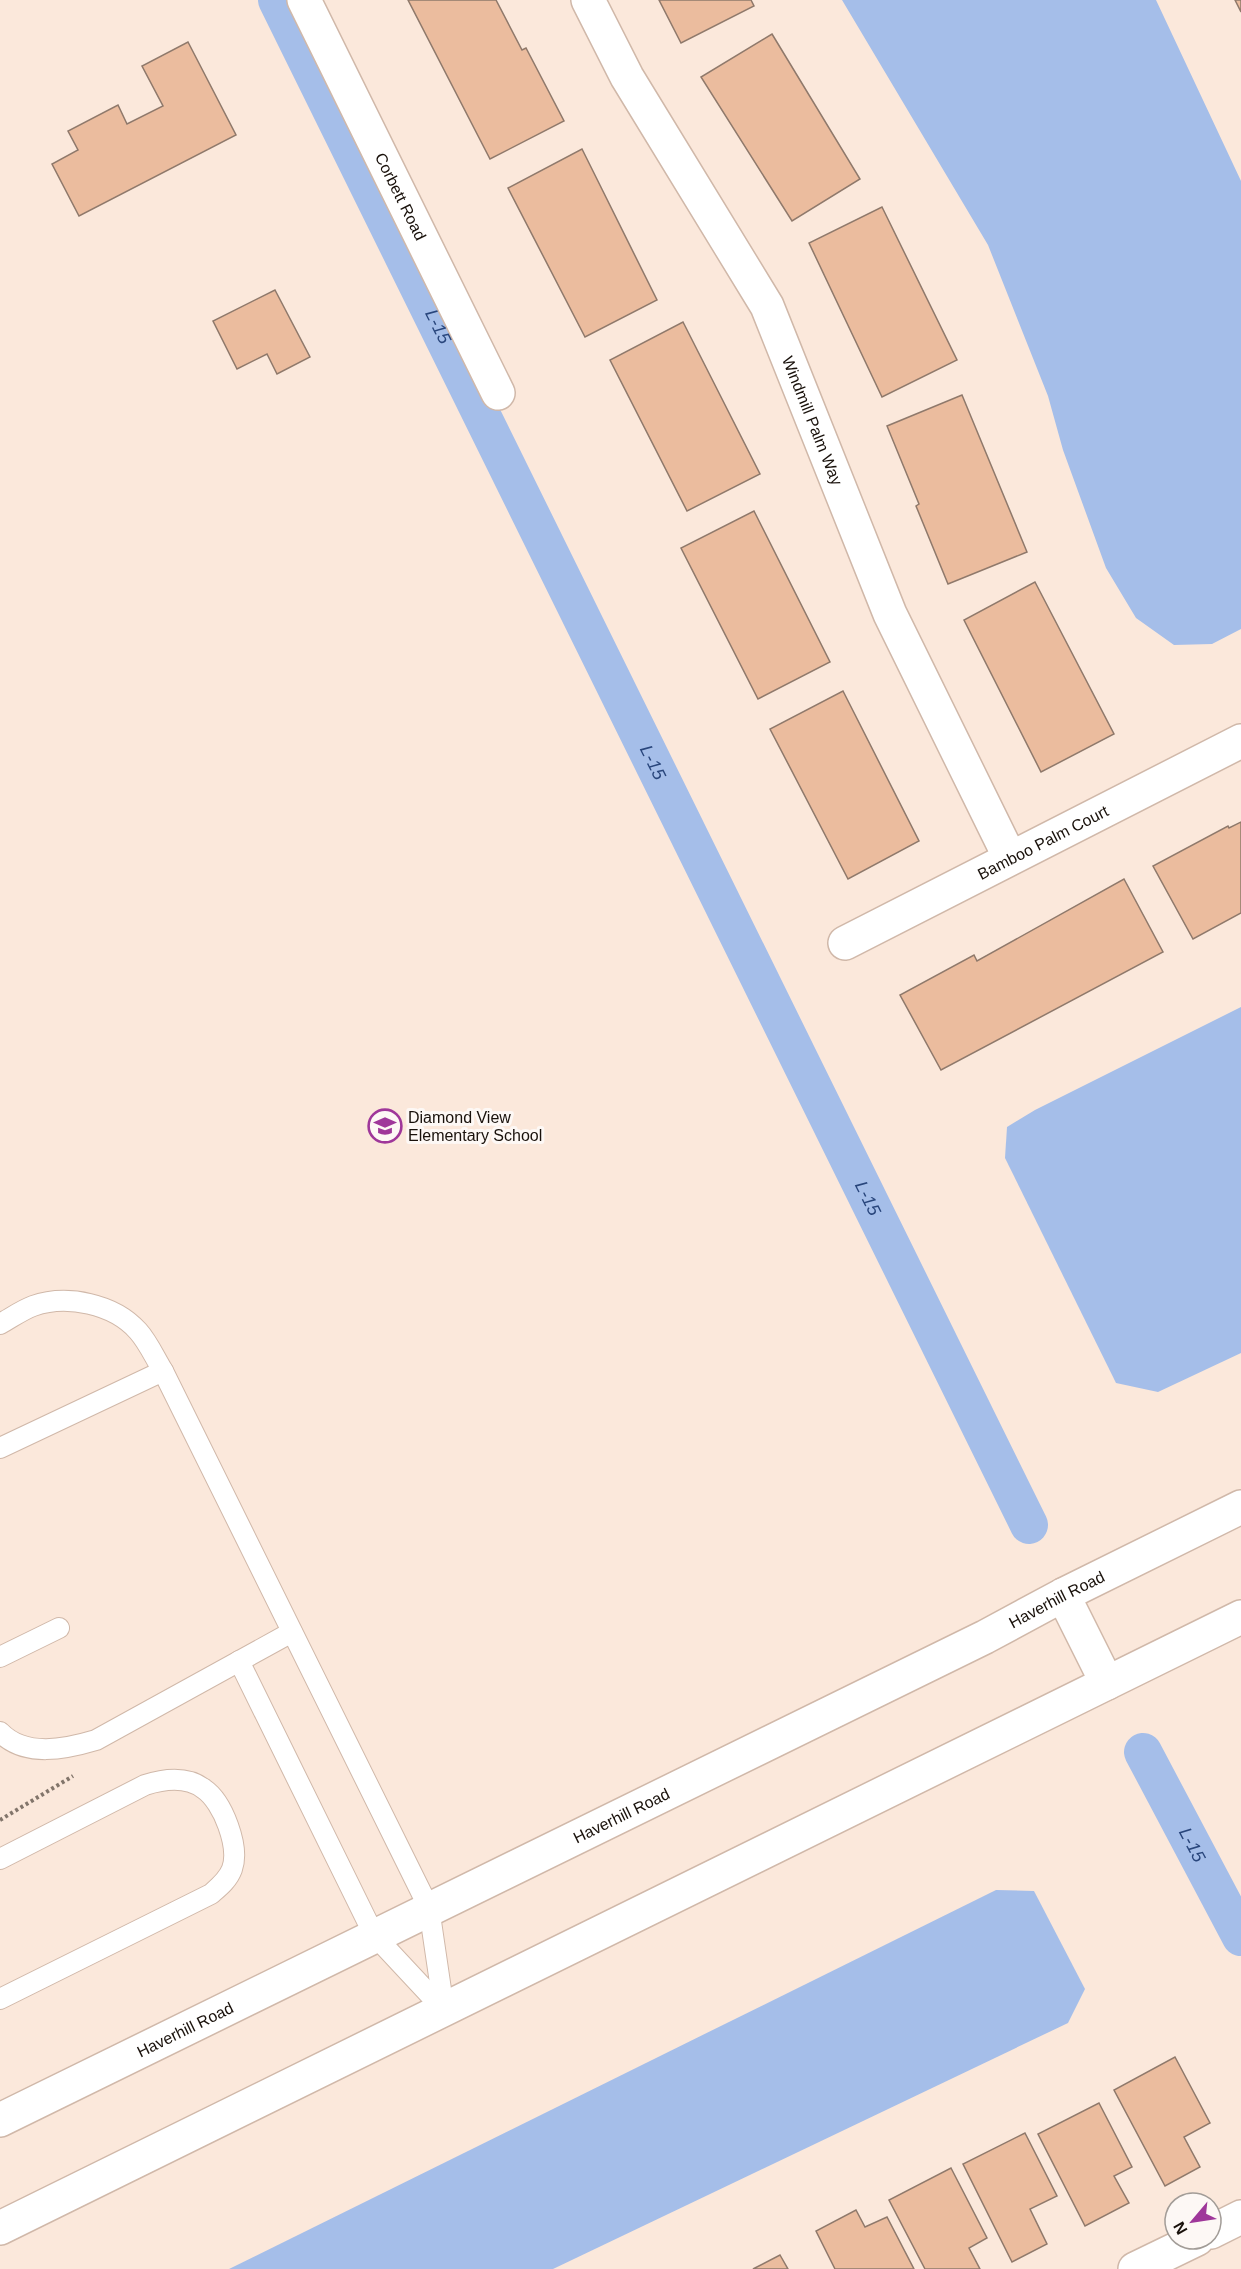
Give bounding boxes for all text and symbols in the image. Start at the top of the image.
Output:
street label: Corbett Road [372,150,430,243]
water label: L-15 [421,306,455,348]
street label: Windmill Palm Way [779,354,846,487]
water label: L-15 [636,742,670,784]
street label: Bamboo Palm Court [975,802,1111,882]
school or university icon: Diamond View Elementary School [367,1108,403,1144]
place label: Diamond View Elementary School [408,1109,542,1144]
water label: L-15 [851,1178,885,1220]
street label: Haverhill Road [1006,1567,1107,1631]
street label: Haverhill Road [570,1785,672,1846]
water label: L-15 [1175,1824,1210,1866]
street label: Haverhill Road [134,1999,236,2060]
north arrow [1163,2191,1223,2251]
text: N [1170,2219,1191,2237]

